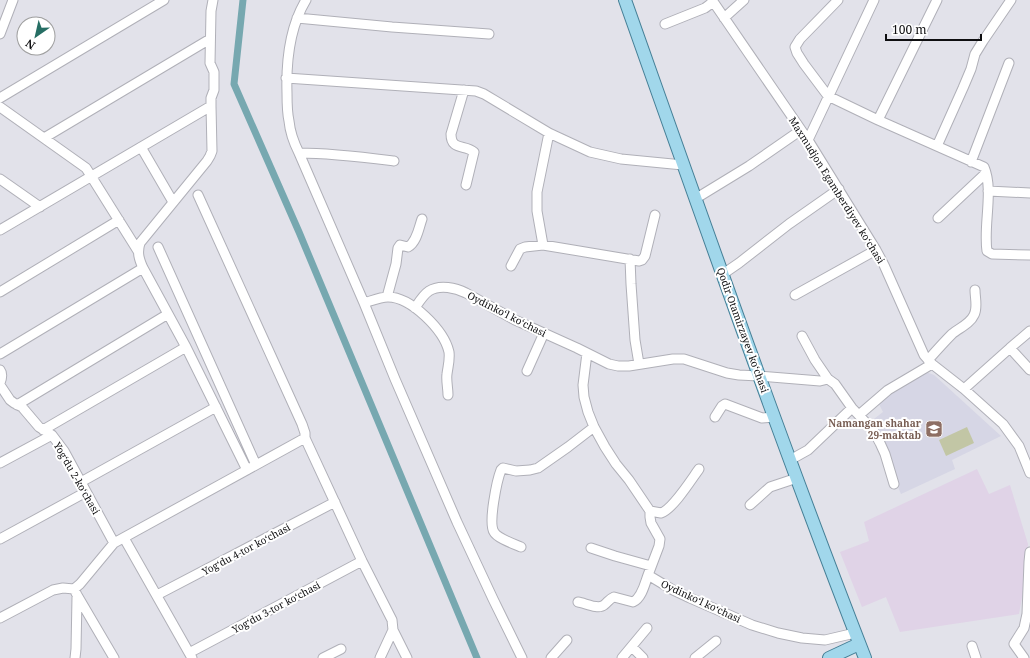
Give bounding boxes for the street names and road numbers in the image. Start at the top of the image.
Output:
street label: Maxmudjon Egamberdiyev koʻchasi [786,114,889,267]
street label: Qodir Otamirzayev koʻchasi [714,265,772,395]
street label: Oydinkoʻl koʻchasi [465,288,550,340]
street label: Yogʻdu 2-koʻchasi [50,438,104,517]
street label: Yogʻdu 4-tor koʻchasi [199,519,293,579]
street label: Oydinkoʻl koʻchasi [659,576,744,626]
street label: Yogʻdu 3-tor koʻchasi [229,577,323,637]

